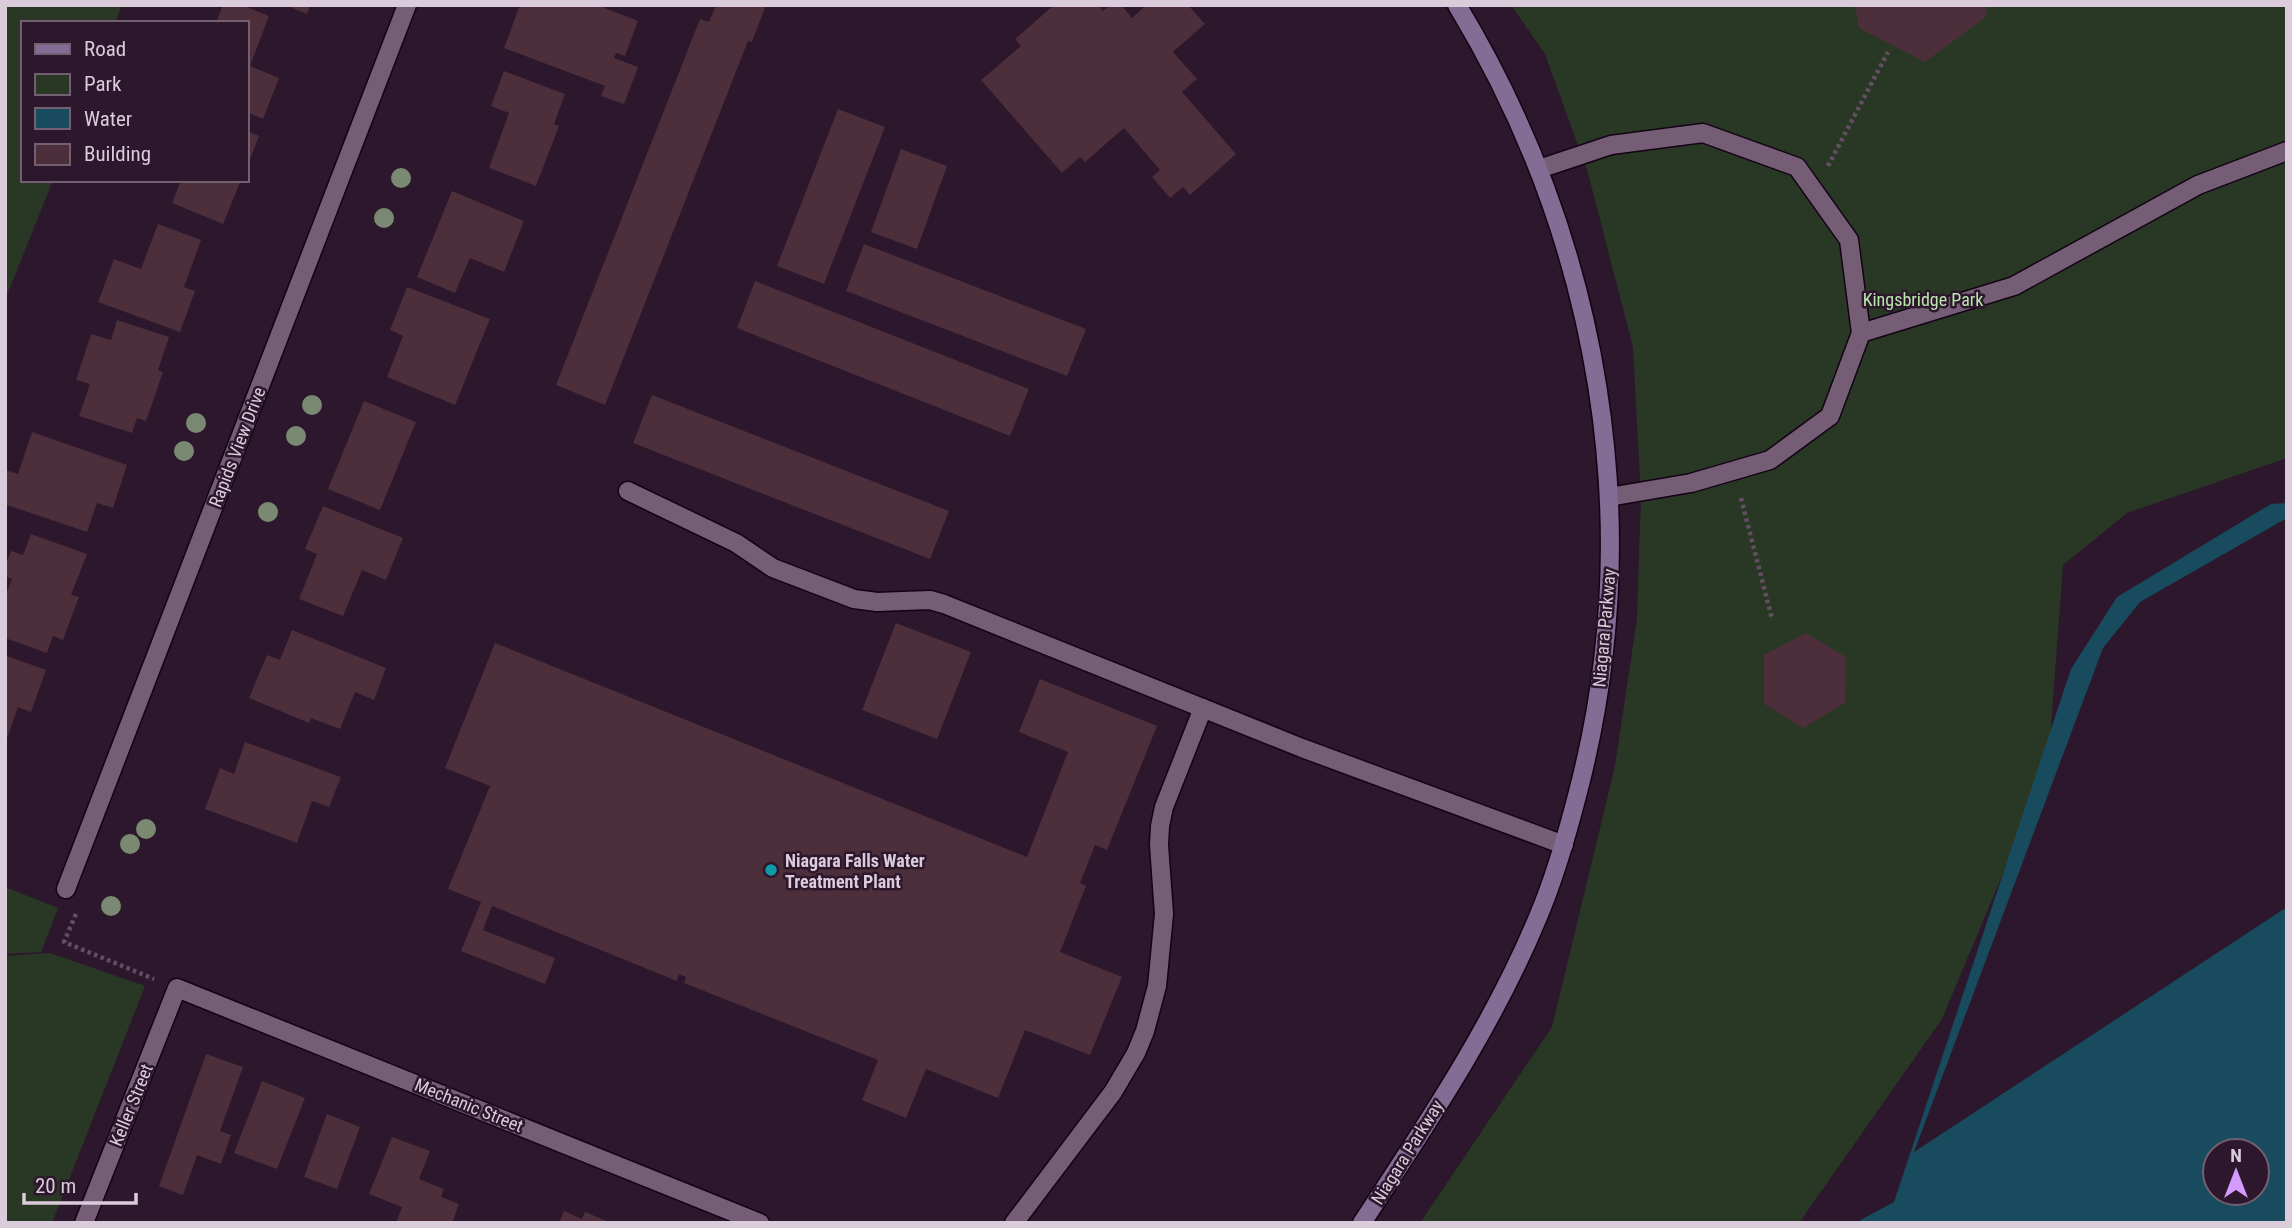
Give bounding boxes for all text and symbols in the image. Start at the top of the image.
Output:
legend [21,21,248,182]
text: Road [84,37,126,61]
text: Park [84,72,122,96]
text: Water [84,107,132,131]
text: Building [84,142,151,166]
park label: Kingsbridge Park [1863,289,1983,310]
street label: Rapids View Drive [204,384,270,510]
street label: Niagara Parkway [1588,567,1620,688]
place label: Niagara Falls Water Treatment Plant [785,850,925,892]
marker: Niagara Falls Water Treatment Plant [763,862,779,878]
street label: Keller Street [105,1061,157,1149]
street label: Mechanic Street [412,1074,526,1136]
street label: Niagara Parkway [1367,1096,1448,1208]
north arrow [2201,1137,2271,1207]
text: N [2230,1144,2242,1167]
scale bar [24,1162,136,1206]
text: 20 m [35,1174,76,1198]

